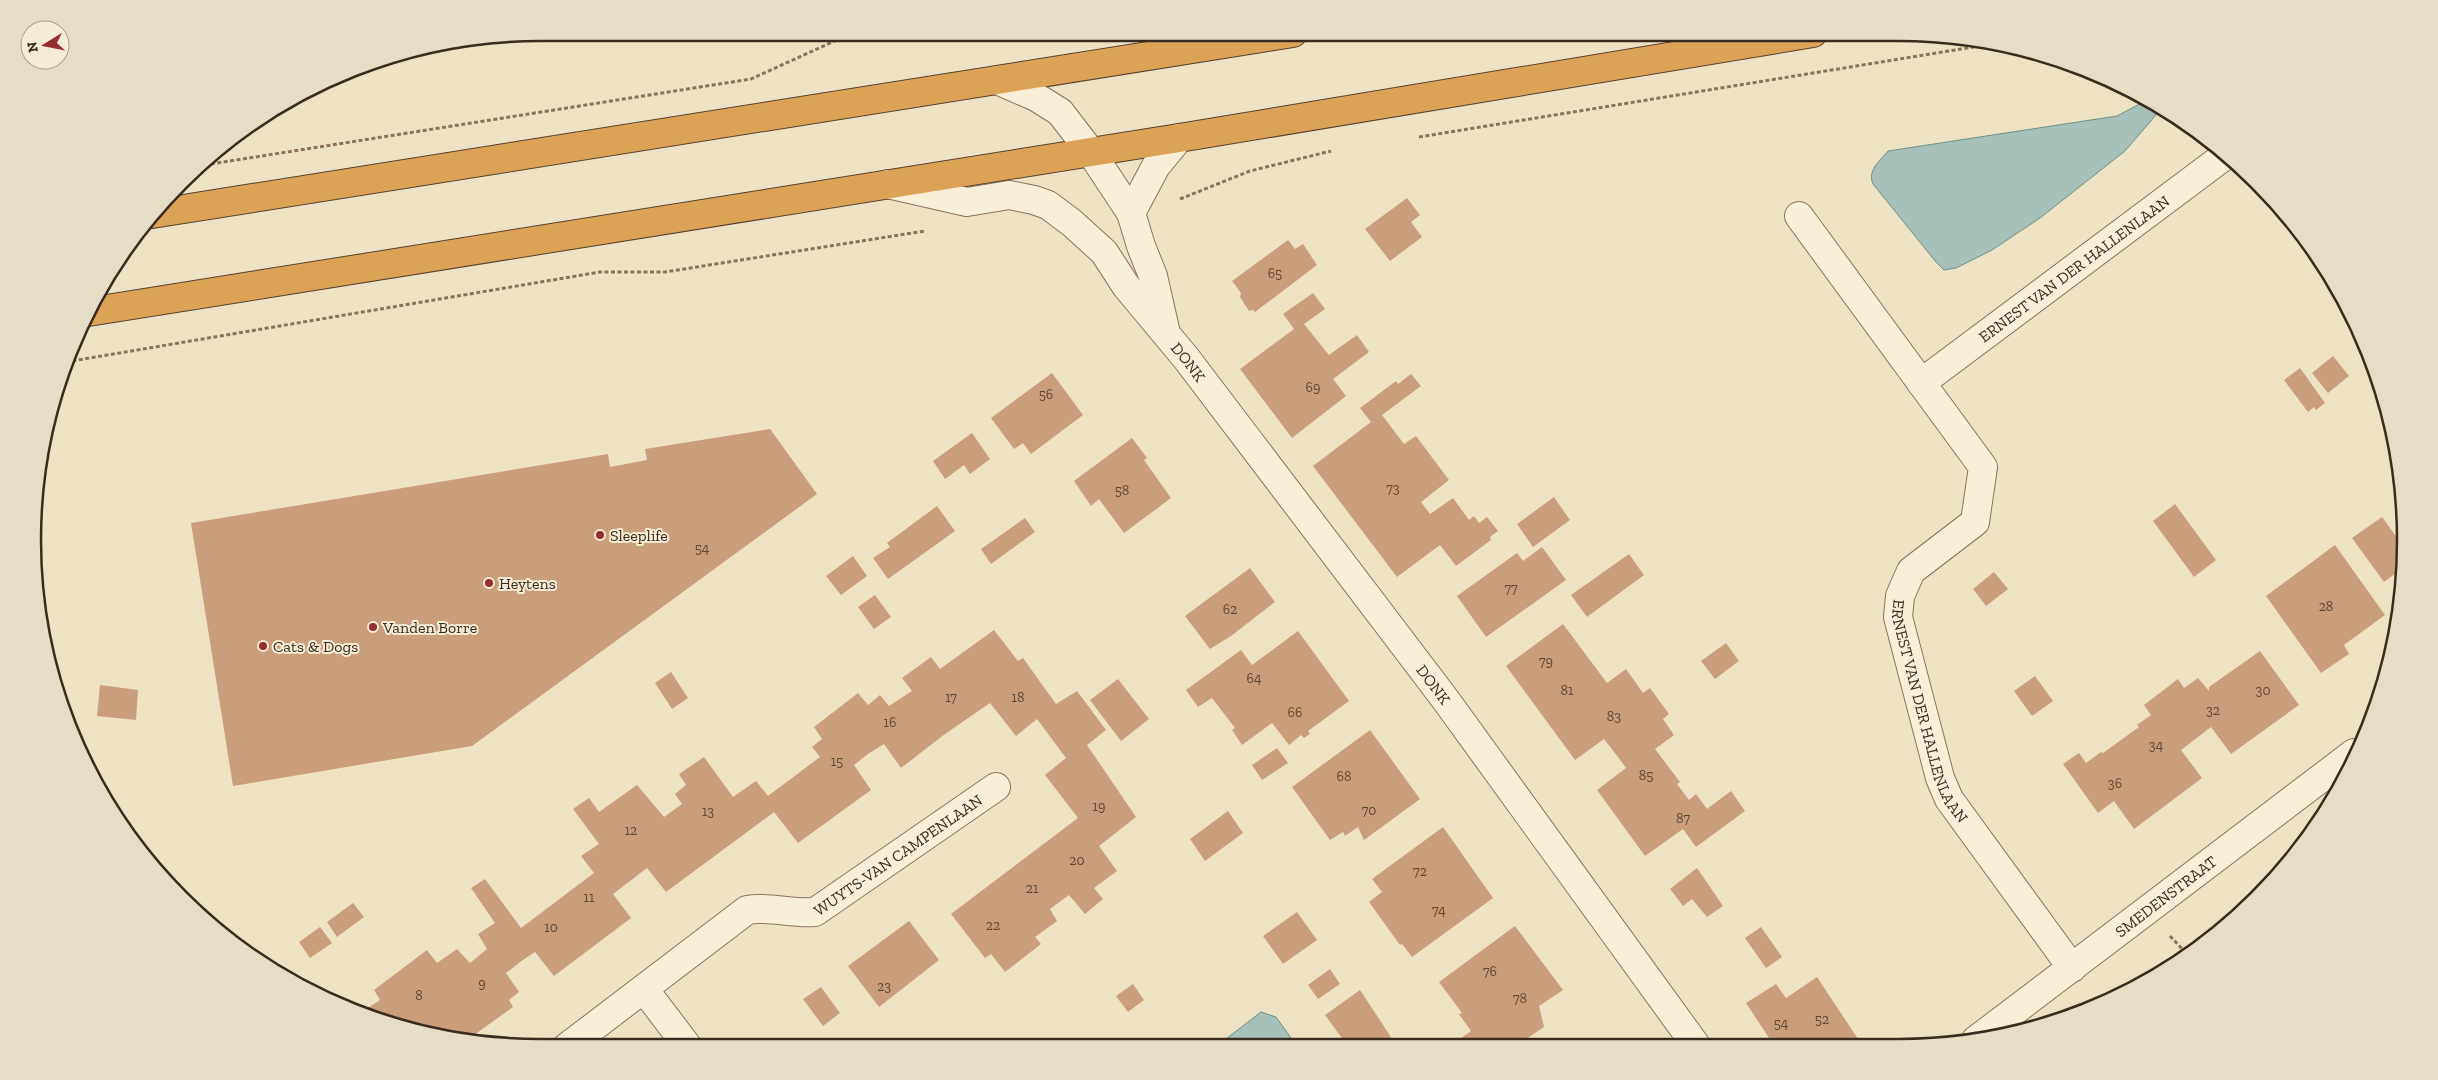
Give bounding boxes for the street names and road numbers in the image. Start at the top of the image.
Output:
street label: ERNEST VAN DER HALLENLAAN [1975,191,2173,346]
street label: DONK [1167,339,1210,386]
street label: ERNEST VAN DER HALLENLAAN [1888,599,1972,827]
street label: DONK [1412,661,1455,709]
street label: WUYTS-VAN CAMPENLAAN [810,790,986,920]
street label: SMEDENSTRAAT [2111,852,2220,941]

